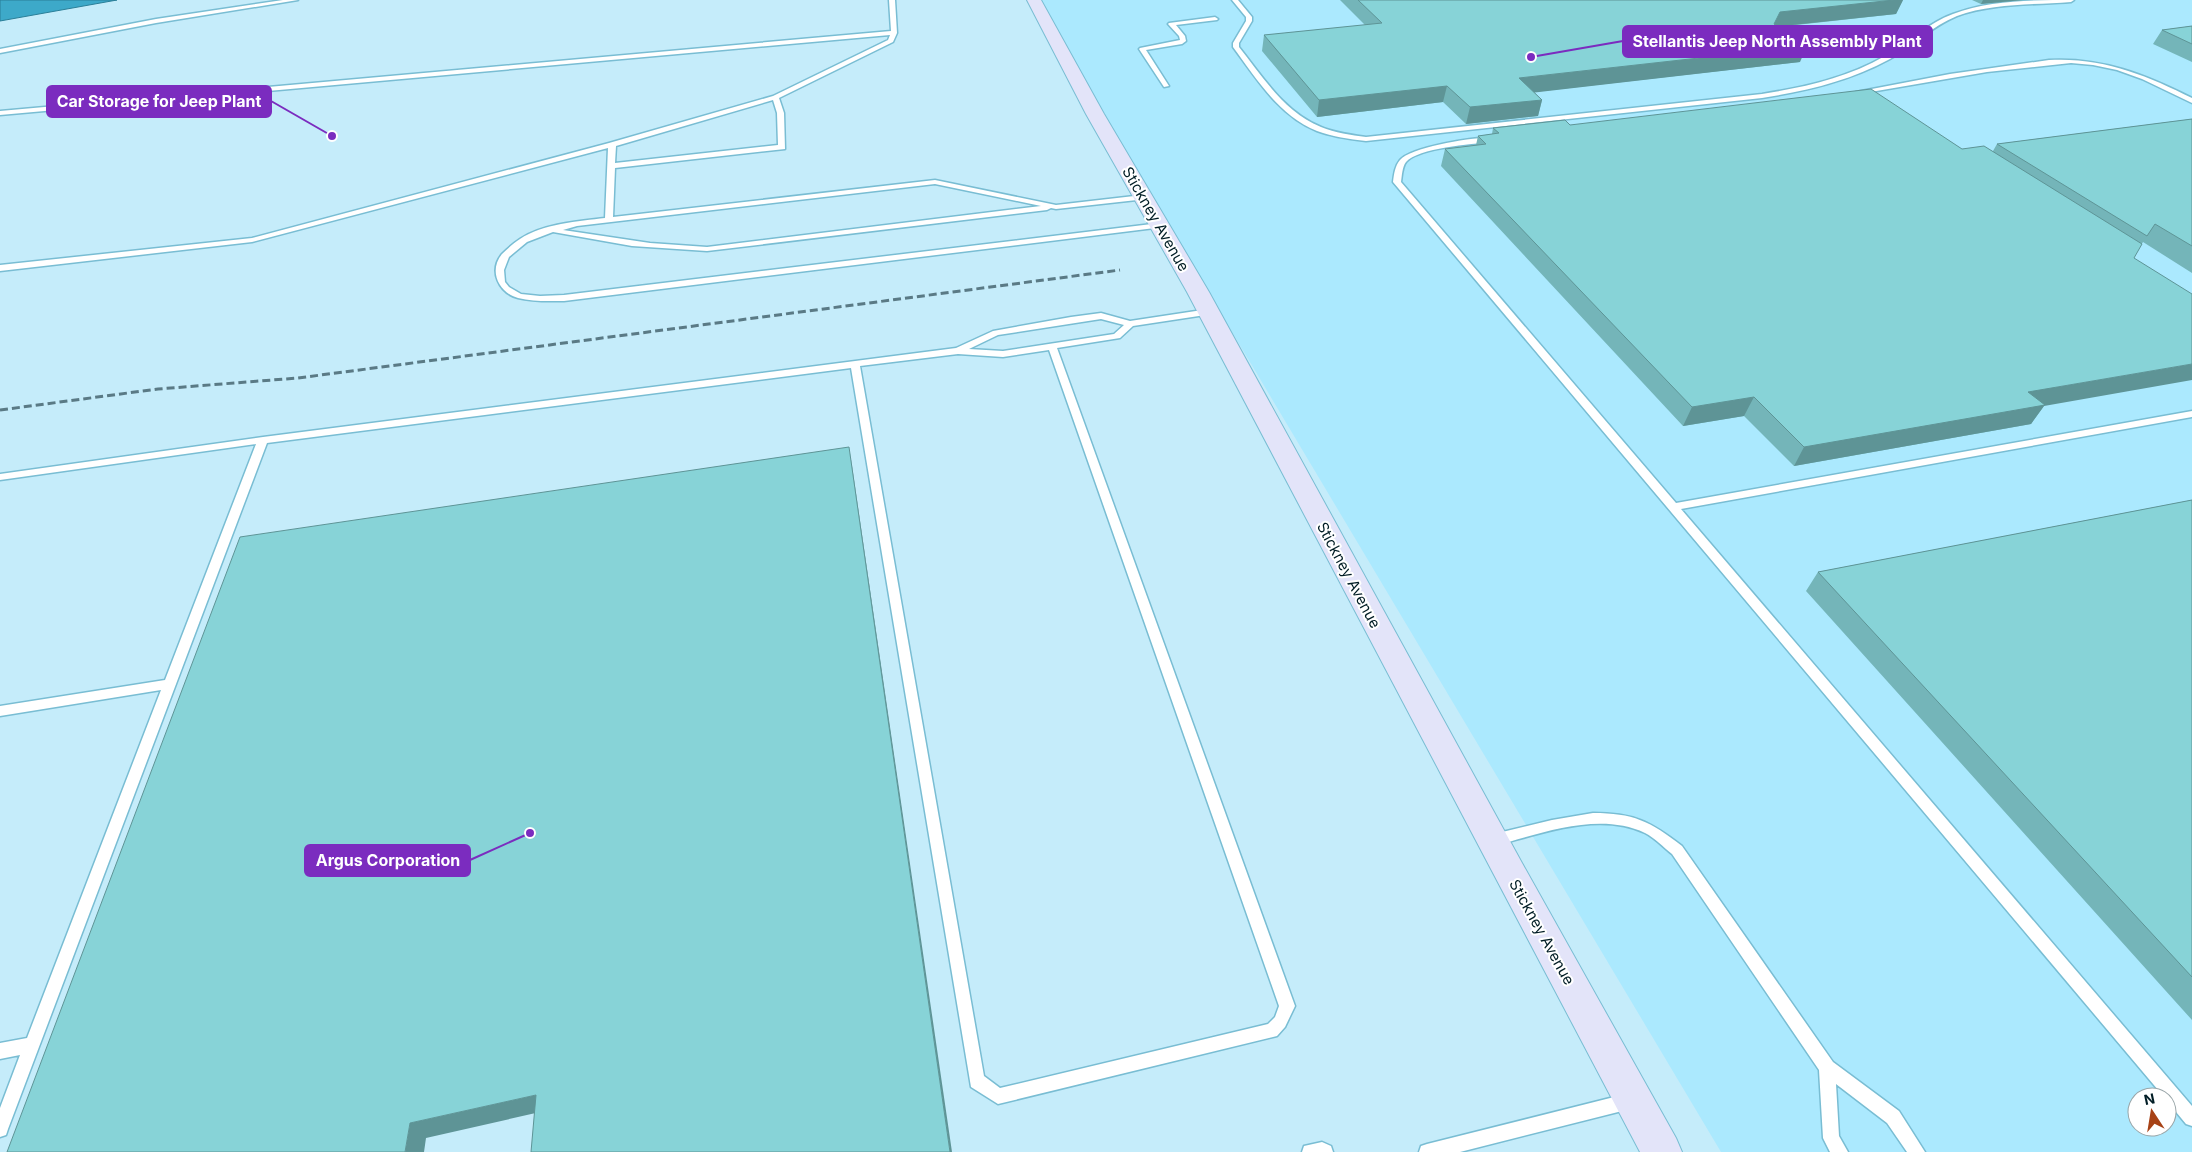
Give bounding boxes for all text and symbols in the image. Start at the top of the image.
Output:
callout: Stellantis Jeep North Assembly Plant [1623,26,1932,57]
text: Stellantis Jeep North Assembly Plant [1633,31,1922,51]
callout: Car Storage for Jeep Plant [47,86,271,117]
text: Car Storage for Jeep Plant [57,91,261,111]
street label: Stickney Avenue [1118,163,1194,275]
street label: Stickney Avenue [1313,519,1385,631]
callout: Argus Corporation [305,845,470,876]
text: Argus Corporation [316,850,460,870]
street label: Stickney Avenue [1505,876,1579,988]
north arrow [2127,1087,2177,1137]
text: N [2142,1089,2156,1108]

